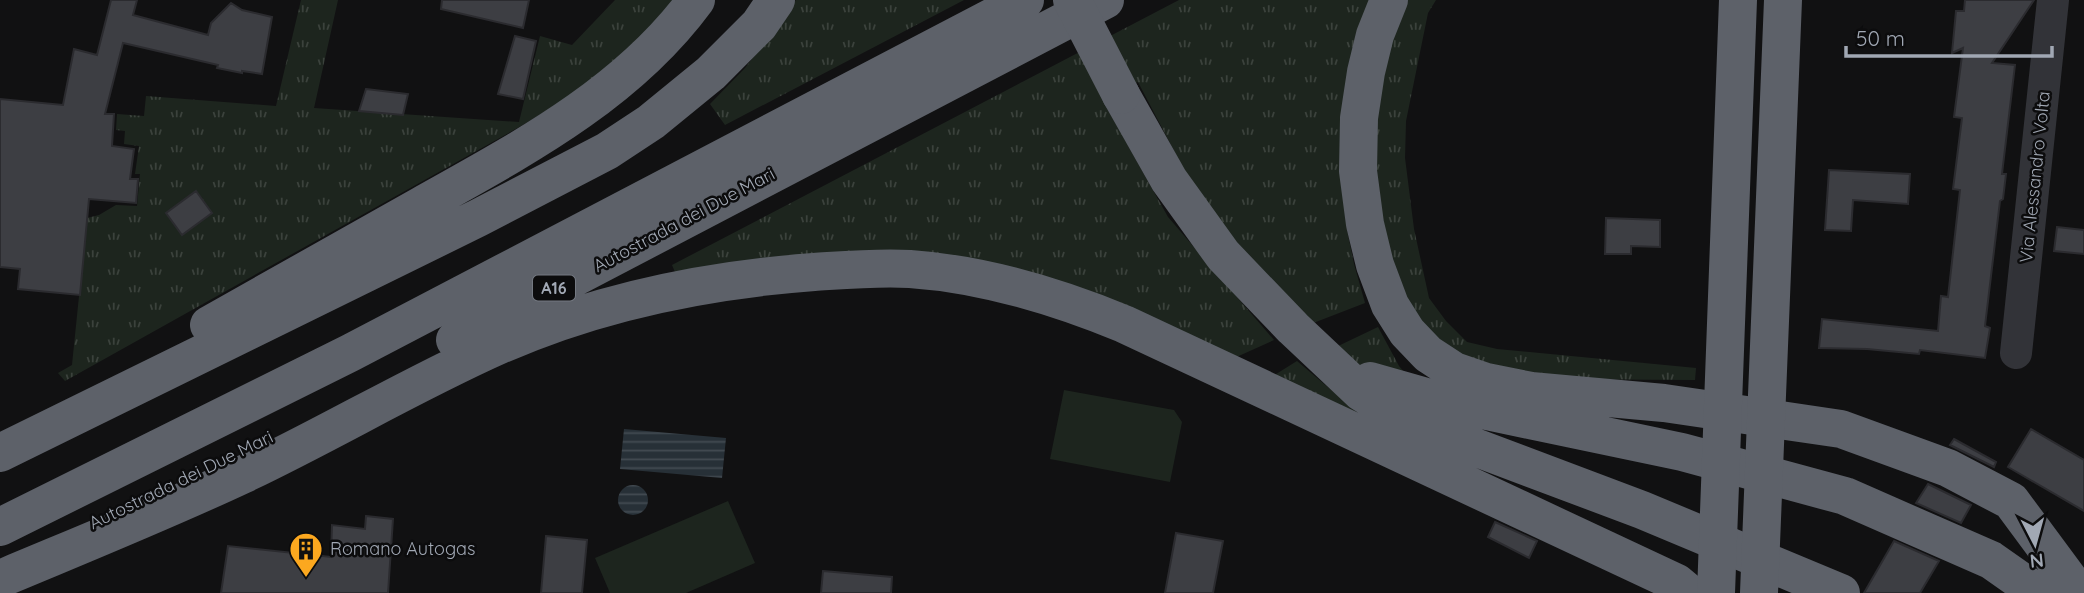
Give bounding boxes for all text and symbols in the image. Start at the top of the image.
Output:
scale bar [1846,14,2052,58]
text: 50 m [1856,25,1905,51]
street label: Via Alessandro Volta [2014,90,2055,264]
street label: Autostrada dei Due Mari [589,162,778,277]
road number: A16 [533,276,575,300]
street label: Autostrada dei Due Mari [85,425,277,534]
north arrow [2000,509,2070,579]
building icon: Romano Autogas [287,530,325,579]
place label: Romano Autogas [330,537,475,560]
text: N [2029,548,2045,574]

